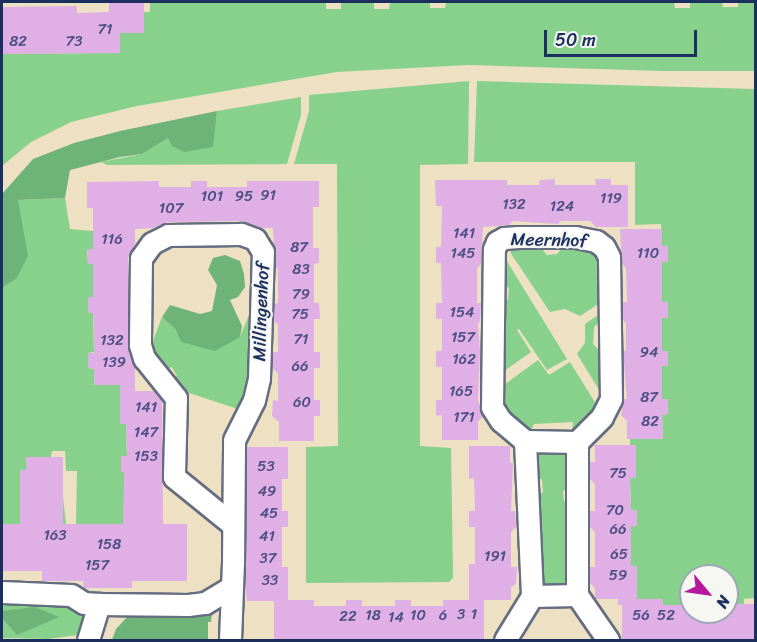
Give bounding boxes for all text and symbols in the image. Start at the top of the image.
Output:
scale bar [547,18,700,56]
house number: 71 [98,21,112,39]
text: 50 m [555,24,596,56]
house number: 82 [9,33,27,51]
house number: 73 [66,33,82,51]
house number: 91 [260,187,276,205]
house number: 101 [201,188,223,206]
house number: 95 [235,188,253,206]
house number: 119 [600,190,622,208]
house number: 132 [502,196,526,214]
house number: 124 [550,198,574,216]
house number: 107 [159,200,183,218]
house number: 141 [453,225,475,243]
street label: Meernhof [511,229,587,251]
house number: 116 [101,231,123,249]
house number: 87 [290,239,308,257]
house number: 145 [451,245,475,263]
house number: 110 [637,245,659,263]
house number: 83 [292,261,310,279]
street label: Millingenhof [248,262,274,362]
house number: 79 [292,286,310,304]
house number: 154 [450,304,474,322]
house number: 75 [291,306,309,324]
house number: 157 [451,329,475,347]
house number: 71 [294,331,308,349]
house number: 132 [100,332,124,350]
house number: 94 [640,344,658,362]
house number: 162 [452,351,476,369]
house number: 139 [102,354,126,372]
house number: 66 [291,358,309,376]
house number: 165 [449,383,473,401]
house number: 87 [640,389,658,407]
house number: 60 [293,394,311,412]
house number: 141 [135,399,157,417]
house number: 171 [453,409,475,427]
house number: 82 [641,413,659,431]
house number: 147 [134,424,158,442]
house number: 153 [134,448,158,466]
house number: 53 [257,458,275,476]
house number: 75 [609,465,627,483]
house number: 49 [258,483,276,501]
house number: 70 [606,502,624,520]
house number: 45 [260,505,278,523]
house number: 66 [609,521,627,539]
house number: 163 [43,527,67,545]
house number: 41 [259,528,275,546]
house number: 158 [97,536,121,554]
house number: 65 [610,546,628,564]
house number: 191 [484,548,506,566]
house number: 37 [260,550,276,568]
house number: 157 [85,557,109,575]
north arrow [679,564,739,624]
house number: 59 [609,567,627,585]
house number: 33 [262,572,278,590]
text: N [708,590,739,614]
house number: 3 [457,606,465,624]
house number: 1 [471,606,477,624]
house number: 18 [365,607,381,625]
house number: 10 [410,607,426,625]
house number: 6 [439,607,447,625]
house number: 56 [632,607,650,625]
house number: 52 [657,607,675,625]
house number: 22 [339,608,357,626]
house number: 14 [388,609,404,627]

